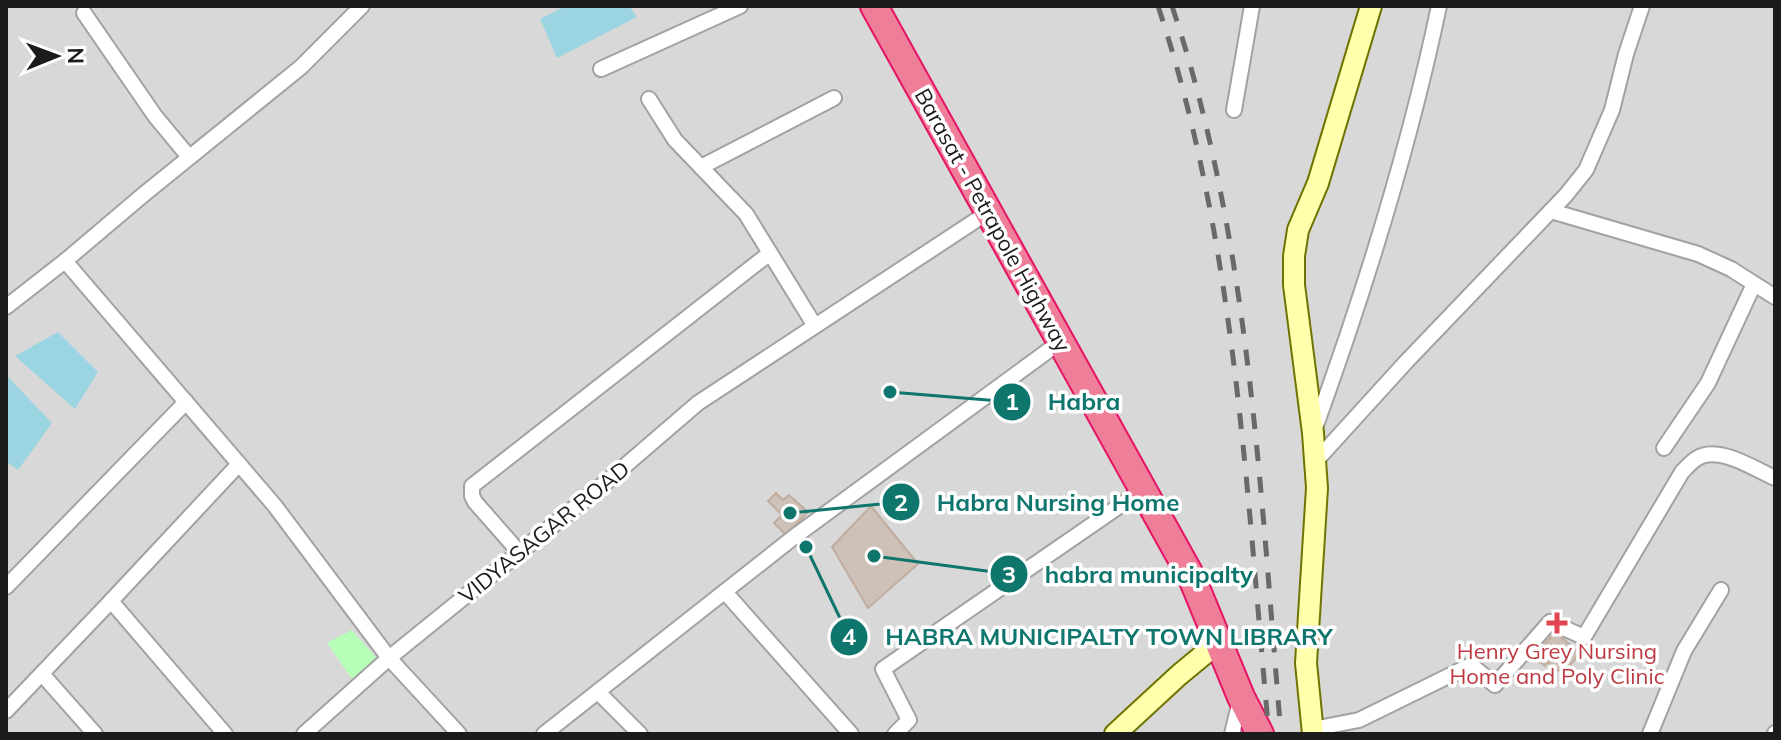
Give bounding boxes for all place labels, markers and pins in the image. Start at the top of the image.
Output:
callout: Habra [992,378,1137,426]
callout: Habra Nursing Home [881,478,1195,526]
callout: habra municipalty [989,550,1269,598]
marker: Henry Grey Nursing Home and Poly Clinic [1546,612,1568,634]
callout: HABRA MUNICIPALTY TOWN LIBRARY [829,613,1349,661]
place label: Henry Grey Nursing Home and Poly Clinic [1449,637,1665,690]

